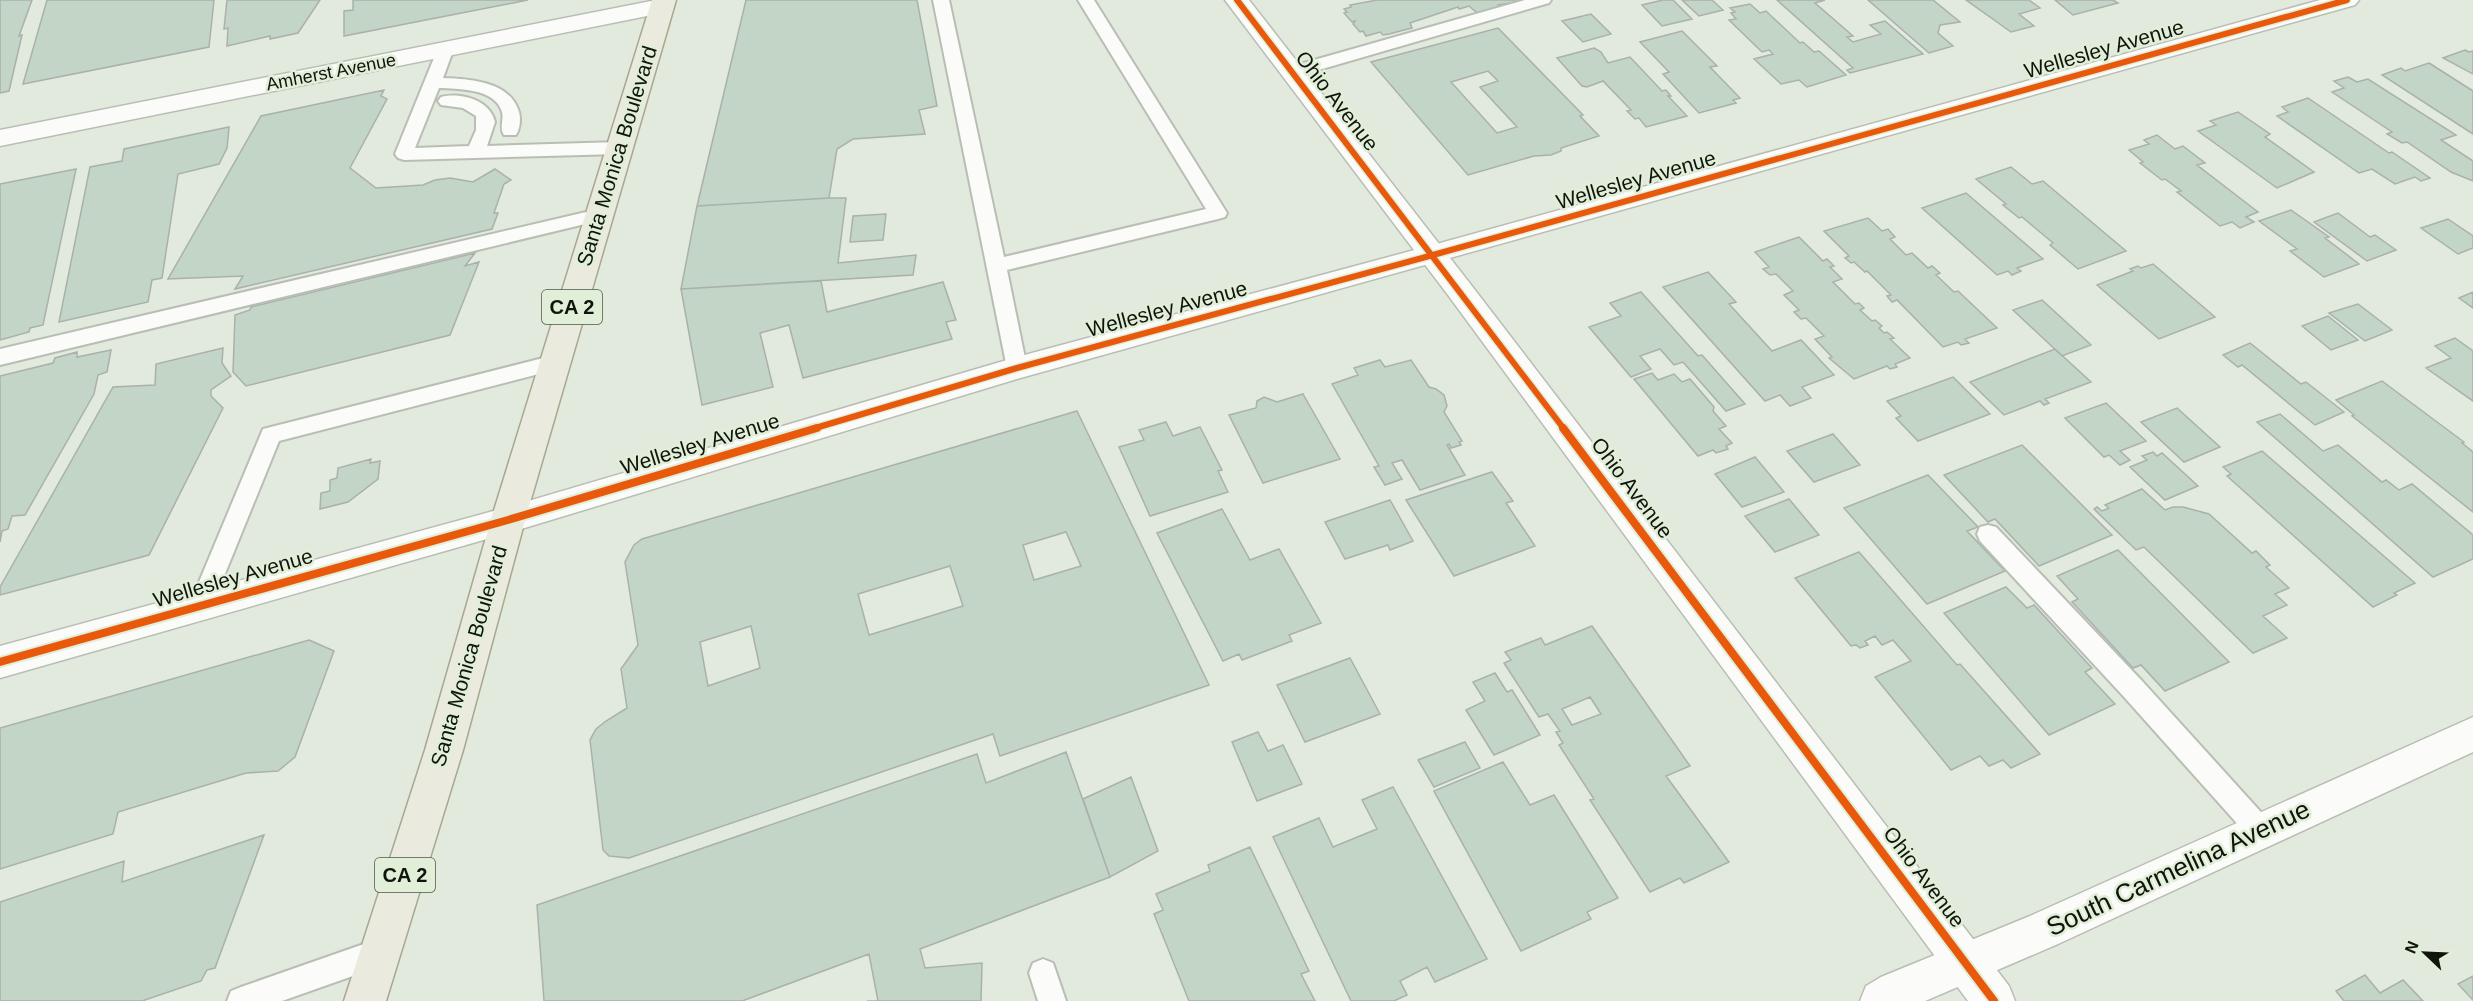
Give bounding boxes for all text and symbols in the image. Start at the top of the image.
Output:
street label: Wellesley Avenue [2021,15,2186,82]
street label: Santa Monica Boulevard [572,43,661,269]
street label: Ohio Avenue [1291,46,1383,155]
street label: Amherst Avenue [264,50,398,94]
street label: Wellesley Avenue [1553,146,1718,213]
street label: Wellesley Avenue [1084,276,1250,341]
road number: CA 2 [542,290,602,324]
street label: Wellesley Avenue [618,408,782,479]
street label: Ohio Avenue [1587,433,1678,542]
street label: Santa Monica Boulevard [426,543,511,769]
street label: Wellesley Avenue [150,544,315,611]
street label: South Carmelina Avenue [2042,794,2314,942]
street label: Ohio Avenue [1879,822,1970,931]
road number: CA 2 [375,858,435,892]
north arrow [2395,923,2455,983]
text: N [2402,939,2422,956]

